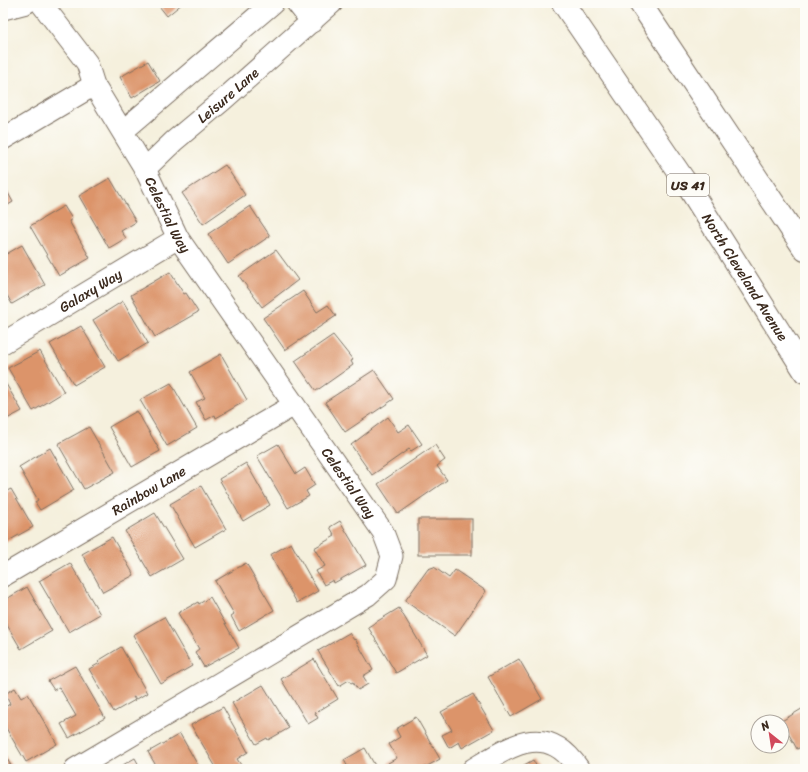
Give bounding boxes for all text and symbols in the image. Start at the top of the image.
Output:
street label: Leisure Lane [191,61,265,130]
street label: Celestial Way [137,172,197,259]
road number: US 41 [667,174,709,196]
street label: North Cleveland Avenue [695,208,795,347]
street label: Galaxy Way [54,262,128,320]
street label: Celestial Way [314,442,383,525]
street label: Rainbow Lane [107,459,191,523]
north arrow [750,714,790,754]
text: N [756,715,774,736]

